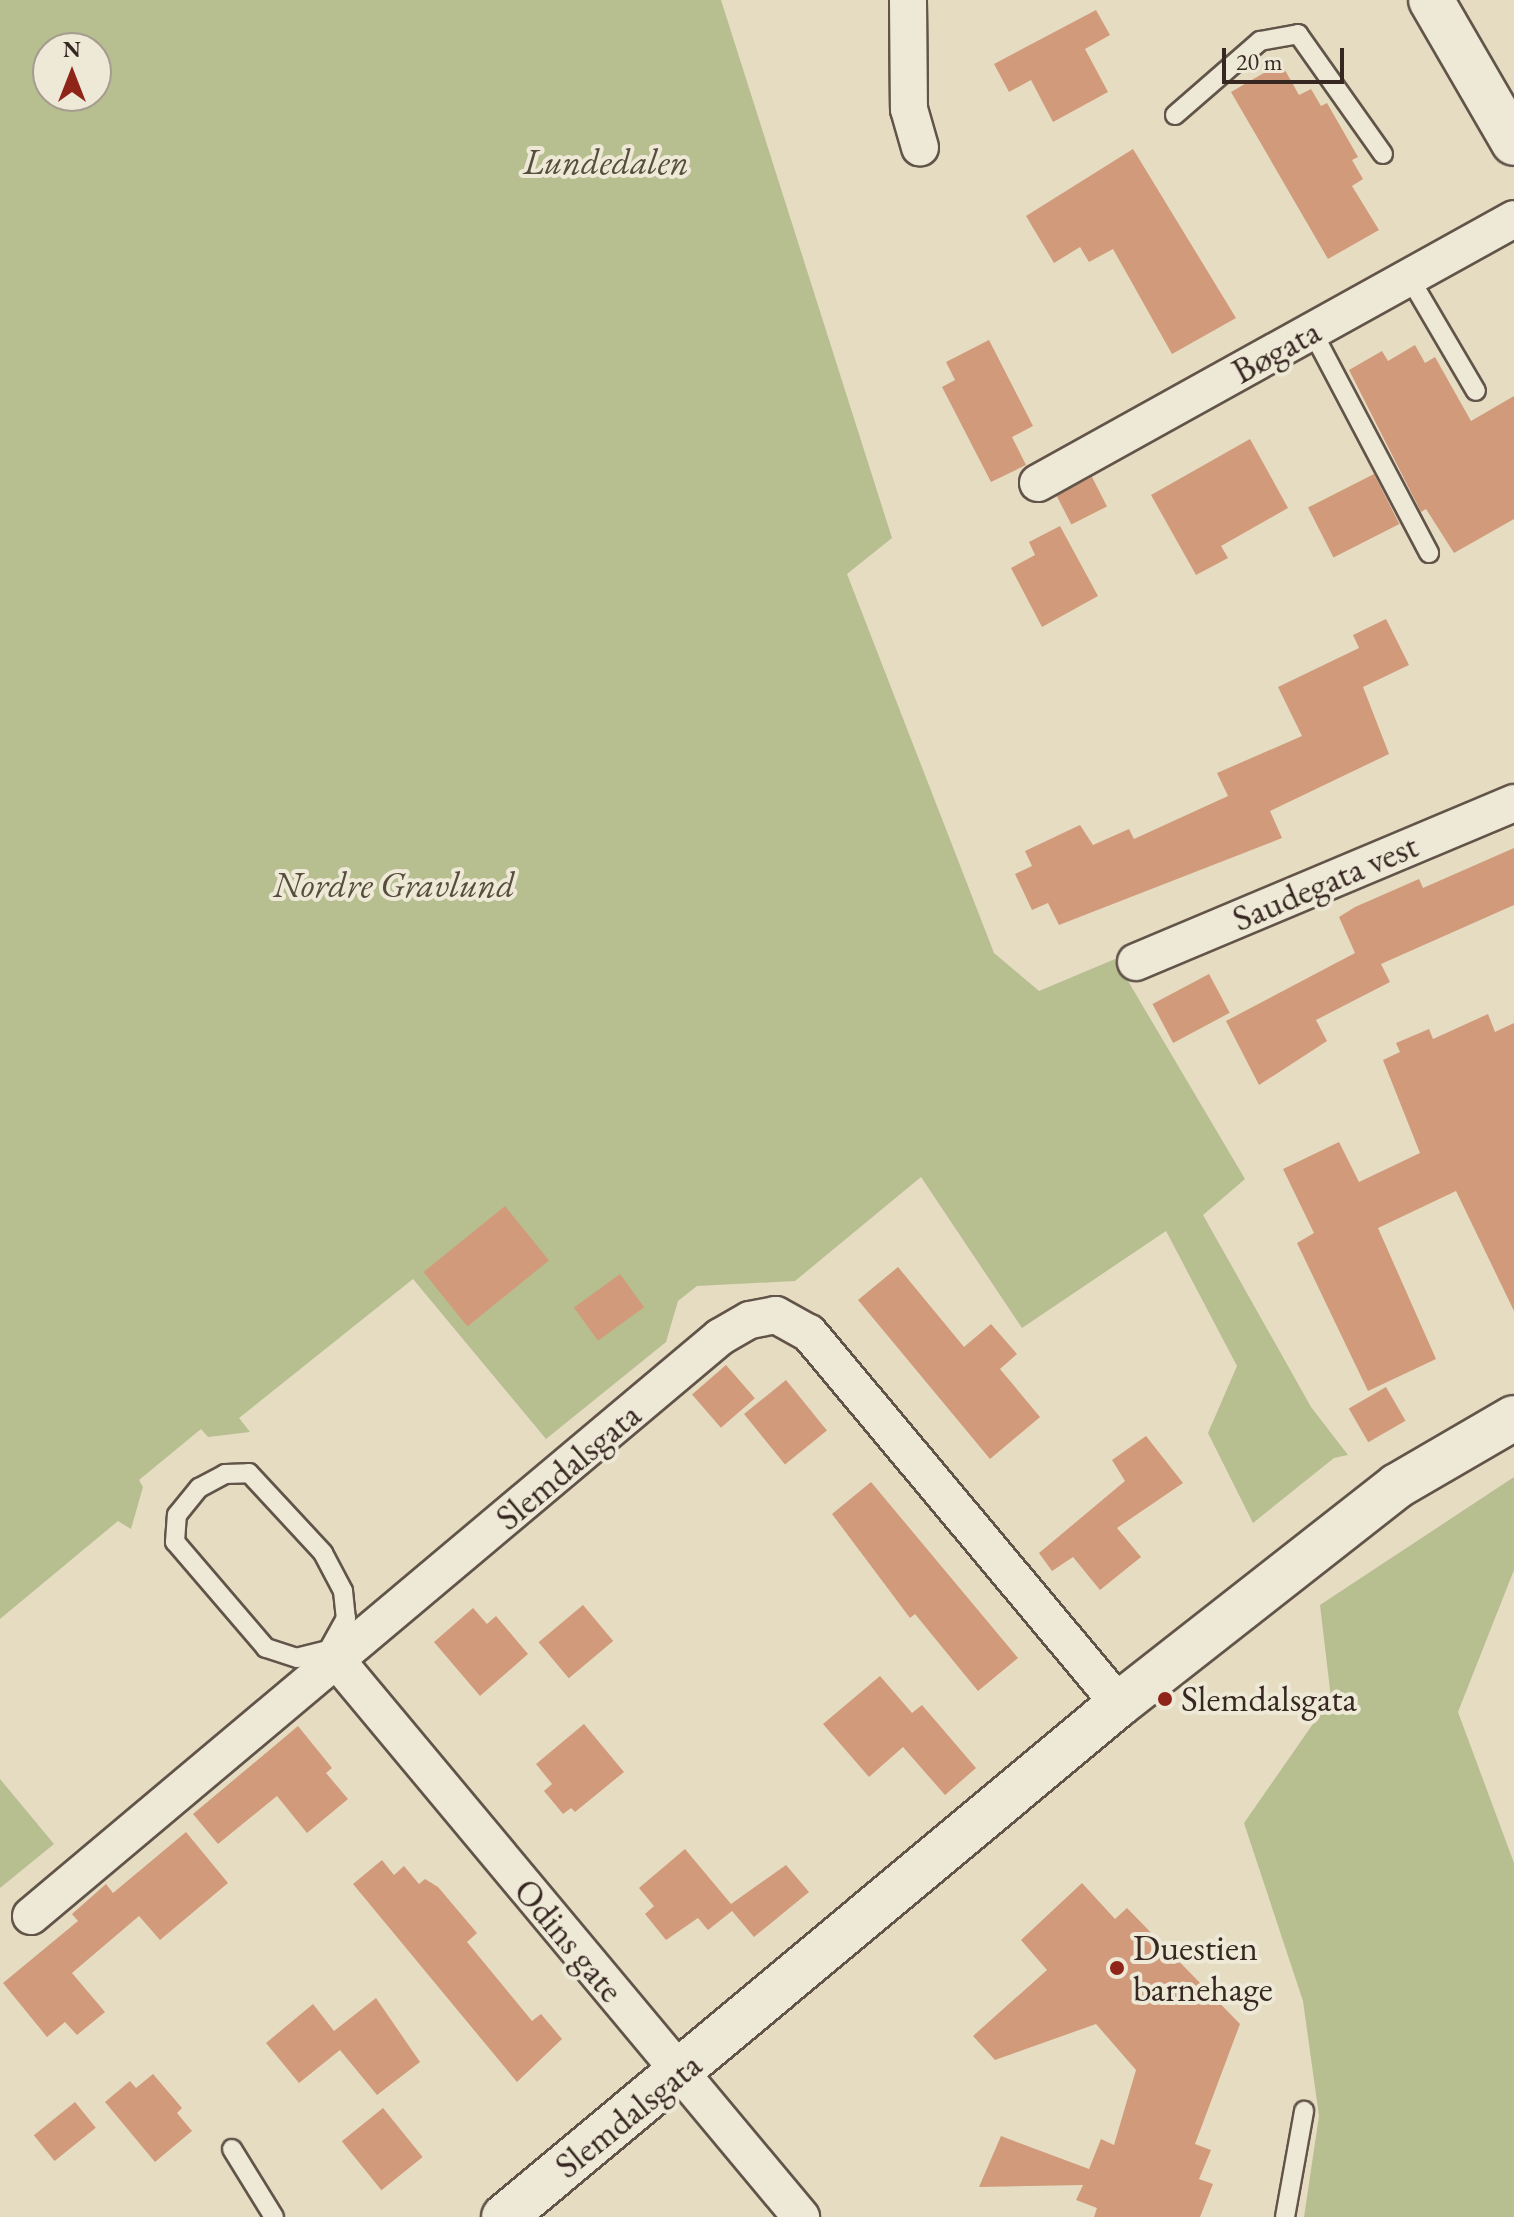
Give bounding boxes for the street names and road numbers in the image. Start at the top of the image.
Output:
street label: Bøgata [1224,309,1328,393]
street label: Saudegata vest [1226,824,1424,940]
street label: Slemdalsgata [487,1393,649,1539]
street label: Odins gate [505,1870,633,2010]
street label: Slemdalsgata [546,2043,710,2187]

